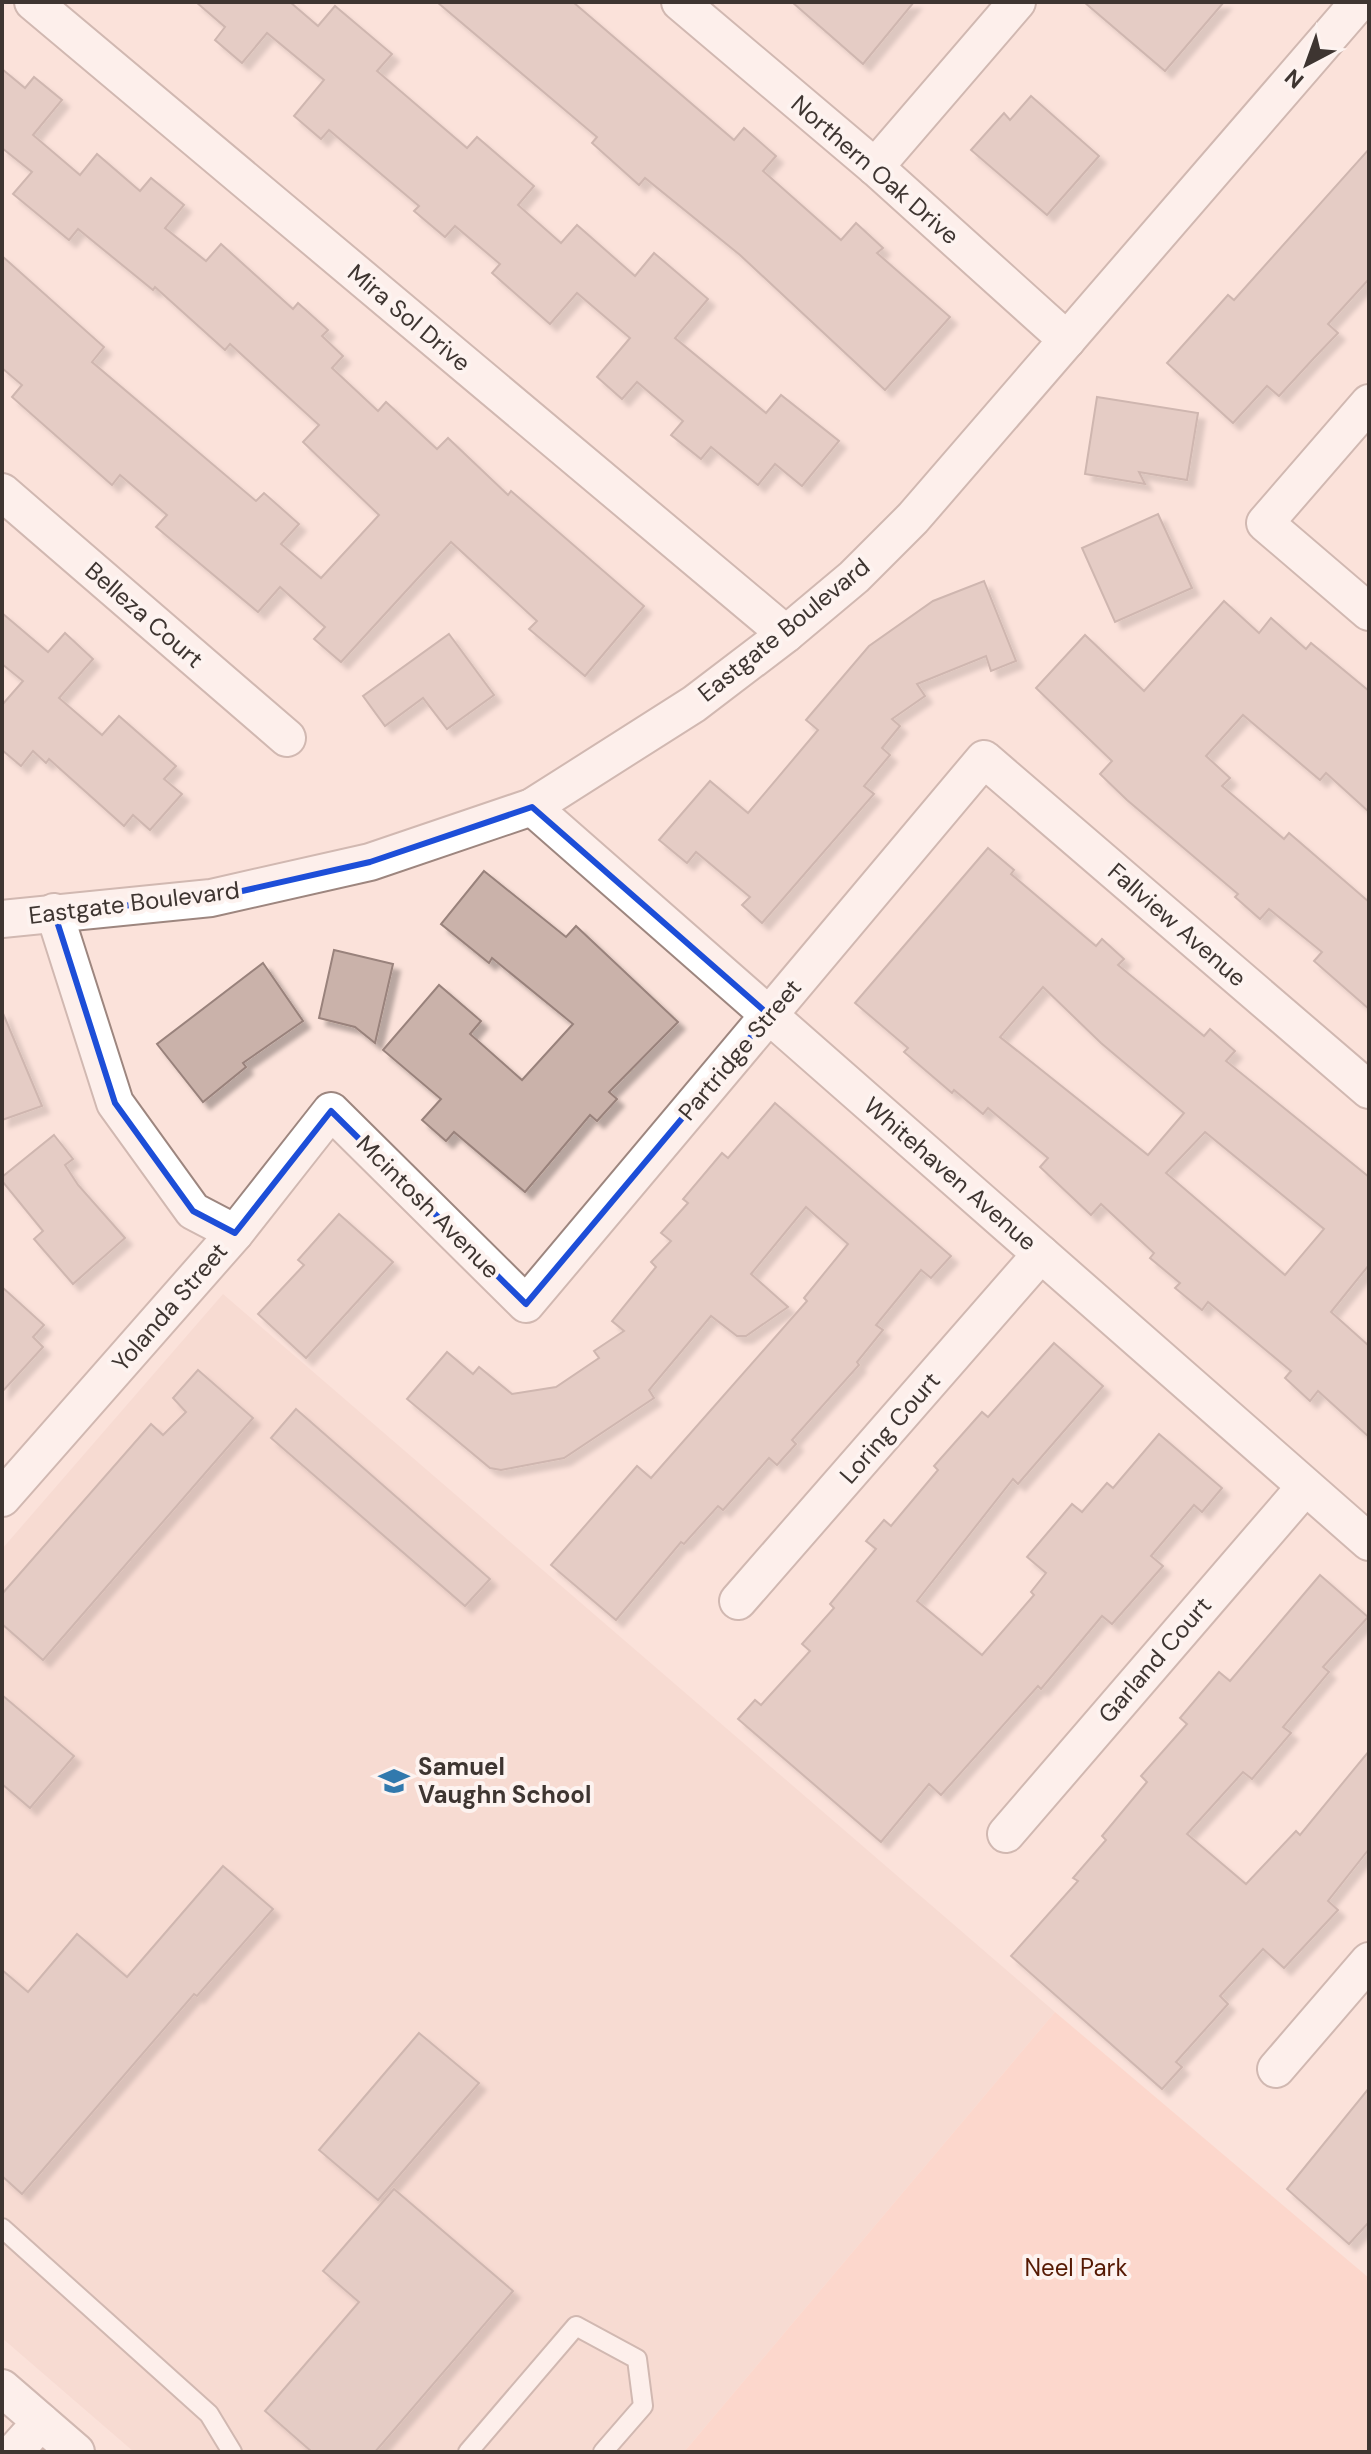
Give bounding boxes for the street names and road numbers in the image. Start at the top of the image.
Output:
street label: Northern Oak Drive [785,88,966,251]
street label: Mira Sol Drive [342,257,477,378]
street label: Eastgate Boulevard [691,551,876,708]
street label: Belleza Court [79,555,210,674]
street label: Fallview Avenue [1102,856,1253,993]
street label: Eastgate Boulevard [27,874,241,931]
street label: Partridge Street [671,973,808,1127]
street label: Whitehaven Avenue [857,1090,1043,1257]
street label: Mcintosh Avenue [350,1128,507,1285]
street label: Yolanda Street [105,1236,234,1378]
street label: Loring Court [833,1365,947,1490]
street label: Garland Court [1091,1590,1218,1729]

